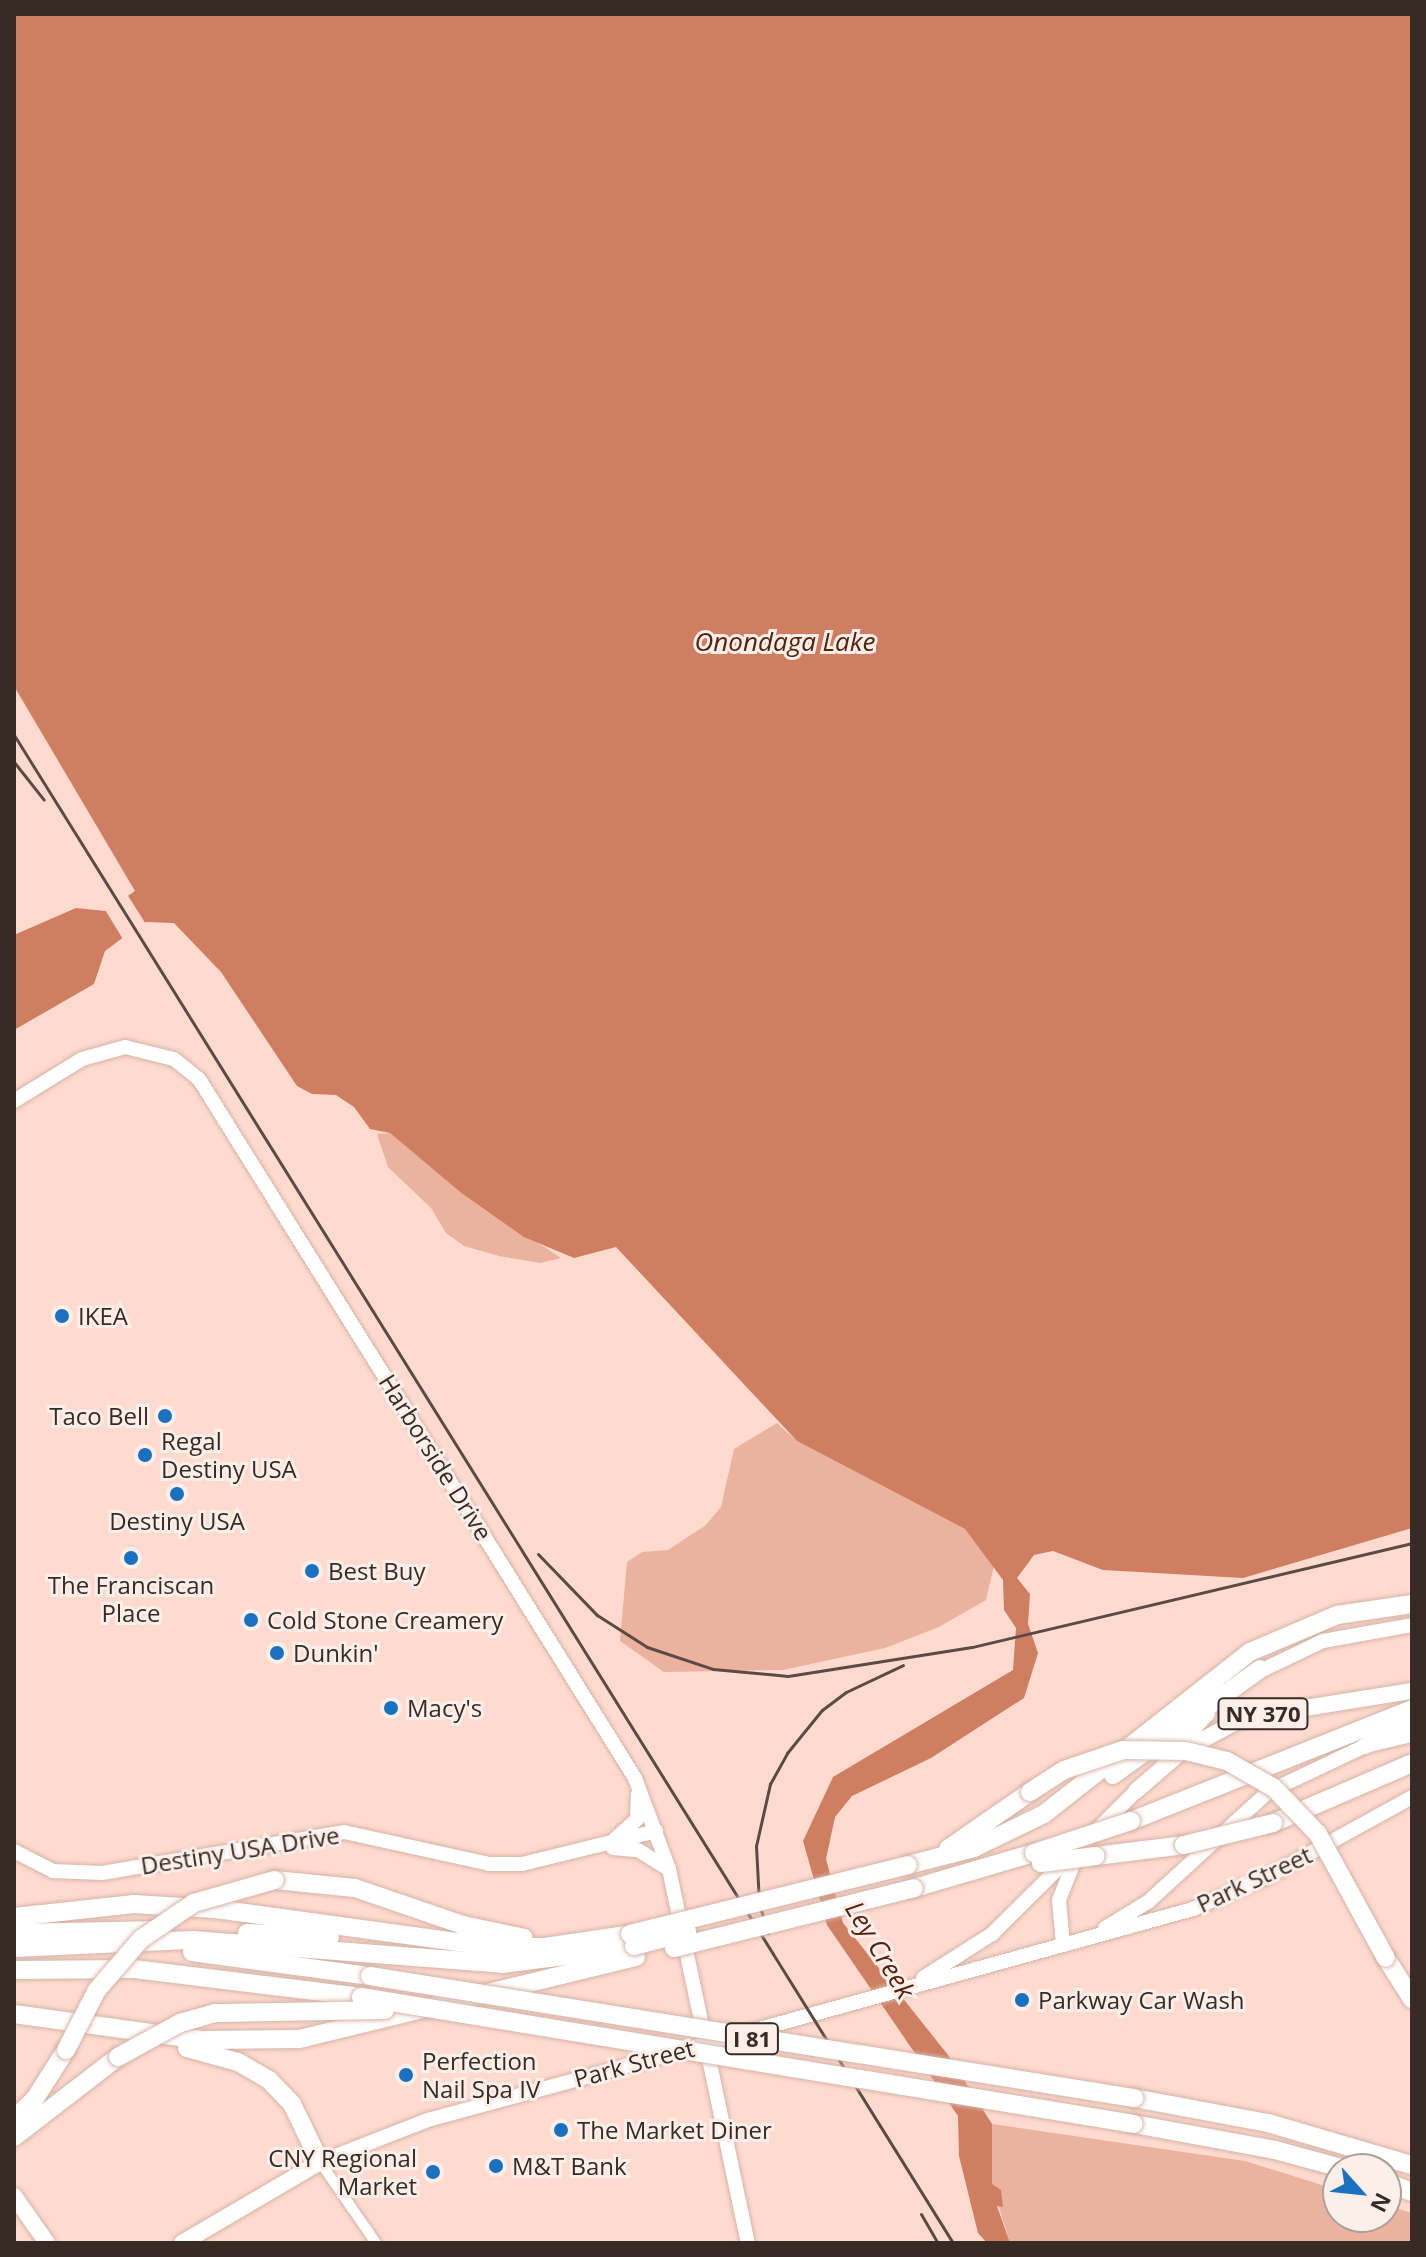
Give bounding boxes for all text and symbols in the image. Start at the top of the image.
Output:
water label: Onondaga Lake [695,626,875,658]
place label: IKEA [78,1302,128,1330]
marker: IKEA [53,1307,71,1325]
street label: Harborside Drive [373,1369,499,1545]
place label: Taco Bell [49,1402,149,1430]
marker: Taco Bell [156,1407,174,1425]
place label: Regal Destiny USA [161,1427,297,1483]
marker: Regal Destiny USA [136,1446,154,1464]
marker: Destiny USA [168,1485,186,1503]
place label: Destiny USA [109,1507,245,1535]
marker: The Franciscan Place [122,1549,140,1567]
place label: Best Buy [328,1557,425,1585]
marker: Best Buy [303,1562,321,1580]
place label: The Franciscan Place [48,1571,214,1627]
place label: Cold Stone Creamery [267,1606,503,1634]
marker: Cold Stone Creamery [242,1611,260,1629]
place label: Dunkin' [293,1639,378,1667]
marker: Dunkin' [268,1644,286,1662]
place label: Macy's [407,1694,482,1722]
road number: NY 370 [1217,1696,1309,1732]
marker: Macy's [382,1699,400,1717]
street label: Destiny USA Drive [139,1820,341,1880]
street label: Park Street [1192,1840,1316,1918]
water label: Ley Creek [839,1896,921,2004]
place label: Parkway Car Wash [1038,1986,1245,2014]
marker: Parkway Car Wash [1013,1991,1031,2009]
road number: I 81 [724,2021,780,2057]
street label: Park Street [571,2033,697,2093]
place label: Perfection Nail Spa IV [422,2047,540,2103]
marker: Perfection Nail Spa IV [397,2066,415,2084]
place label: The Market Diner [577,2116,772,2144]
marker: The Market Diner [552,2121,570,2139]
place label: CNY Regional Market [268,2144,417,2200]
place label: M&T Bank [512,2152,627,2180]
north arrow [1322,2153,1402,2233]
marker: M&T Bank [487,2157,505,2175]
marker: CNY Regional Market [424,2163,442,2181]
text: N [1364,2188,1399,2218]

